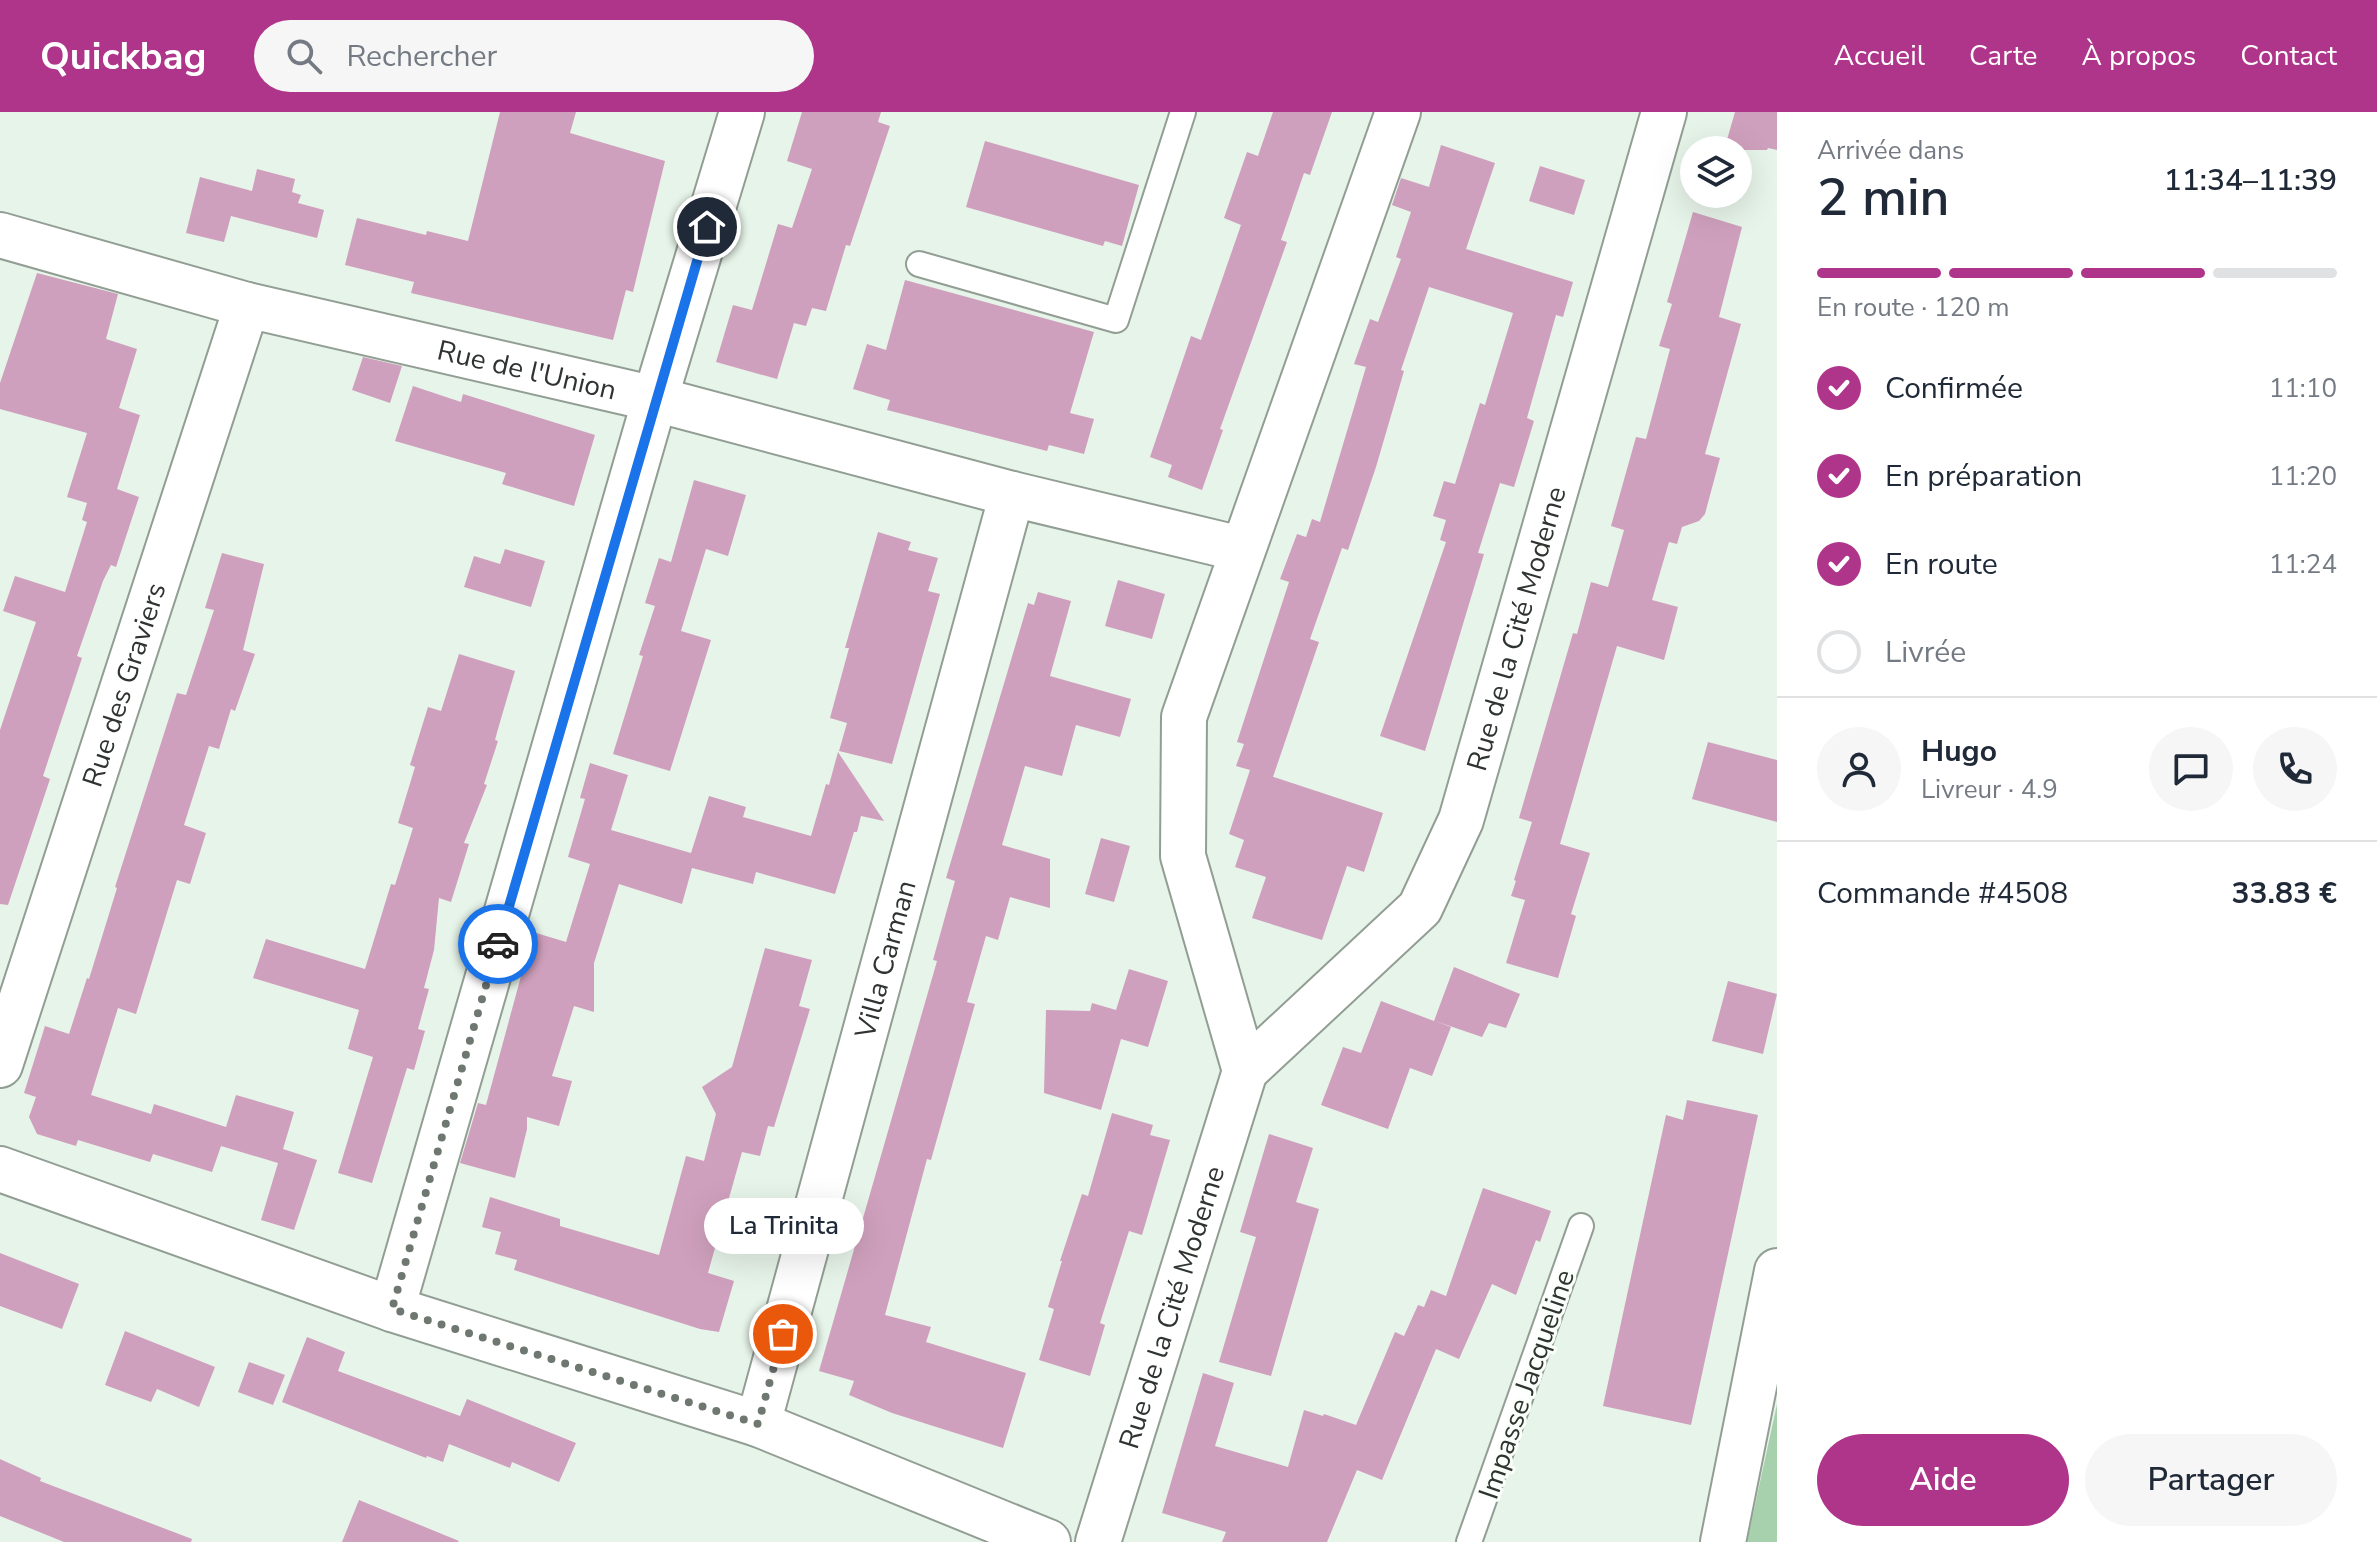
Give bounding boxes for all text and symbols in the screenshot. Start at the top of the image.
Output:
search box [254,20,814,92]
text: Quickbag [40,31,206,82]
icon: search [282,34,326,78]
text: Rechercher [346,36,497,77]
text: Accueil [1834,37,1925,75]
text: Carte [1969,37,2038,75]
text: À propos [2082,37,2196,75]
text: Contact [2240,37,2337,75]
text: Arrivée dans [1817,133,1964,168]
map controls [1680,136,1752,208]
button: layers [1680,136,1752,208]
text: 11:34–11:39 [2164,160,2337,201]
text: 2 min [1817,162,1950,233]
pin [673,193,741,261]
icon: home [685,205,729,249]
text: En route · 120 m [1817,290,2010,325]
street label: Rue de l'Union [433,331,620,409]
icon: check [1817,366,1861,410]
text: Confirmée [1885,368,2023,409]
text: 11:10 [2269,371,2337,406]
icon: check [1817,454,1861,498]
text: En préparation [1885,456,2082,497]
text: 11:20 [2269,459,2337,494]
street label: Rue de la Cité Moderne [1458,482,1576,775]
icon: check [1817,542,1861,586]
text: En route [1885,544,1998,585]
text: 11:24 [2269,547,2337,582]
street label: Rue des Graviers [74,578,176,792]
text: Livrée [1885,632,1966,673]
button: person [1817,727,1901,811]
button: chat [2149,727,2233,811]
button: phone [2253,727,2337,811]
text: Hugo [1921,731,1997,772]
text: Livreur · 4.9 [1921,772,2058,807]
text: Commande #4508 [1817,873,2068,914]
text: 33.83 € [2231,873,2337,914]
street label: Villa Carman [846,876,926,1044]
courier [458,904,538,984]
icon: car [476,922,520,966]
street label: Rue de la Cité Moderne [1110,1161,1234,1453]
callout: La Trinita [703,1198,863,1254]
text: La Trinita [729,1208,839,1243]
street label: Impasse Jacqueline [1470,1264,1584,1504]
pin [749,1300,817,1368]
icon: bag [761,1312,805,1356]
button: Aide [1817,1434,2069,1526]
button: Partager [2085,1434,2337,1526]

